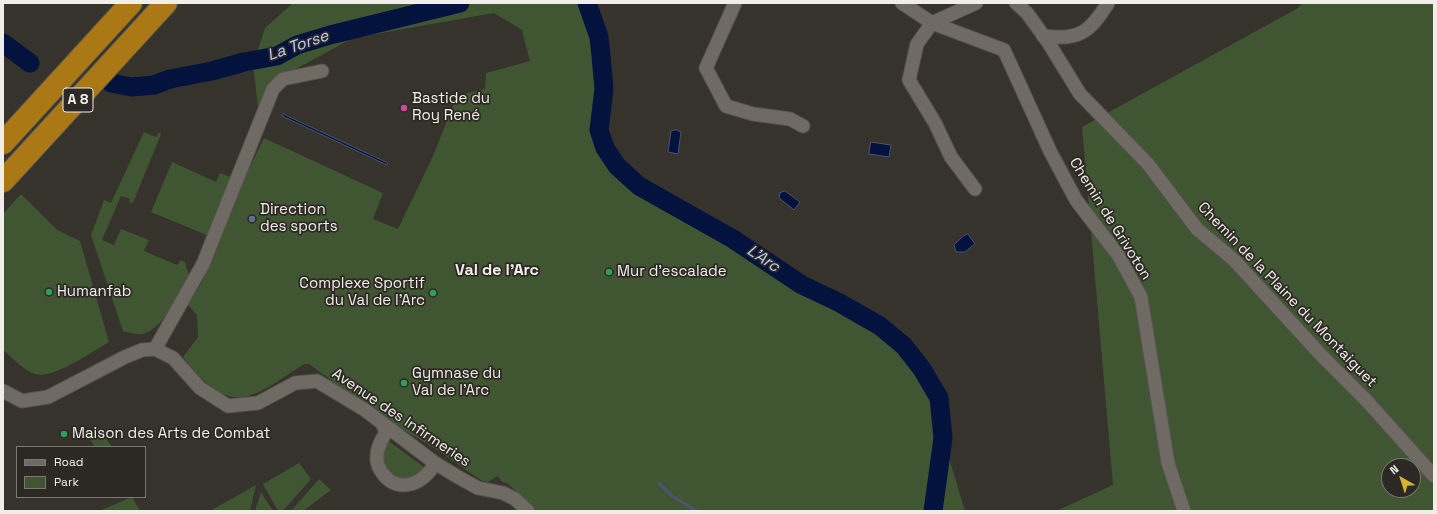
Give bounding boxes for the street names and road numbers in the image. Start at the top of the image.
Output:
road number: A 8 [63,88,93,112]
street label: Chemin de Grivoton [1065,155,1155,283]
street label: Chemin de la Plaine du Montaiguet [1194,199,1380,391]
street label: Avenue des Infirmeries [328,365,474,471]

